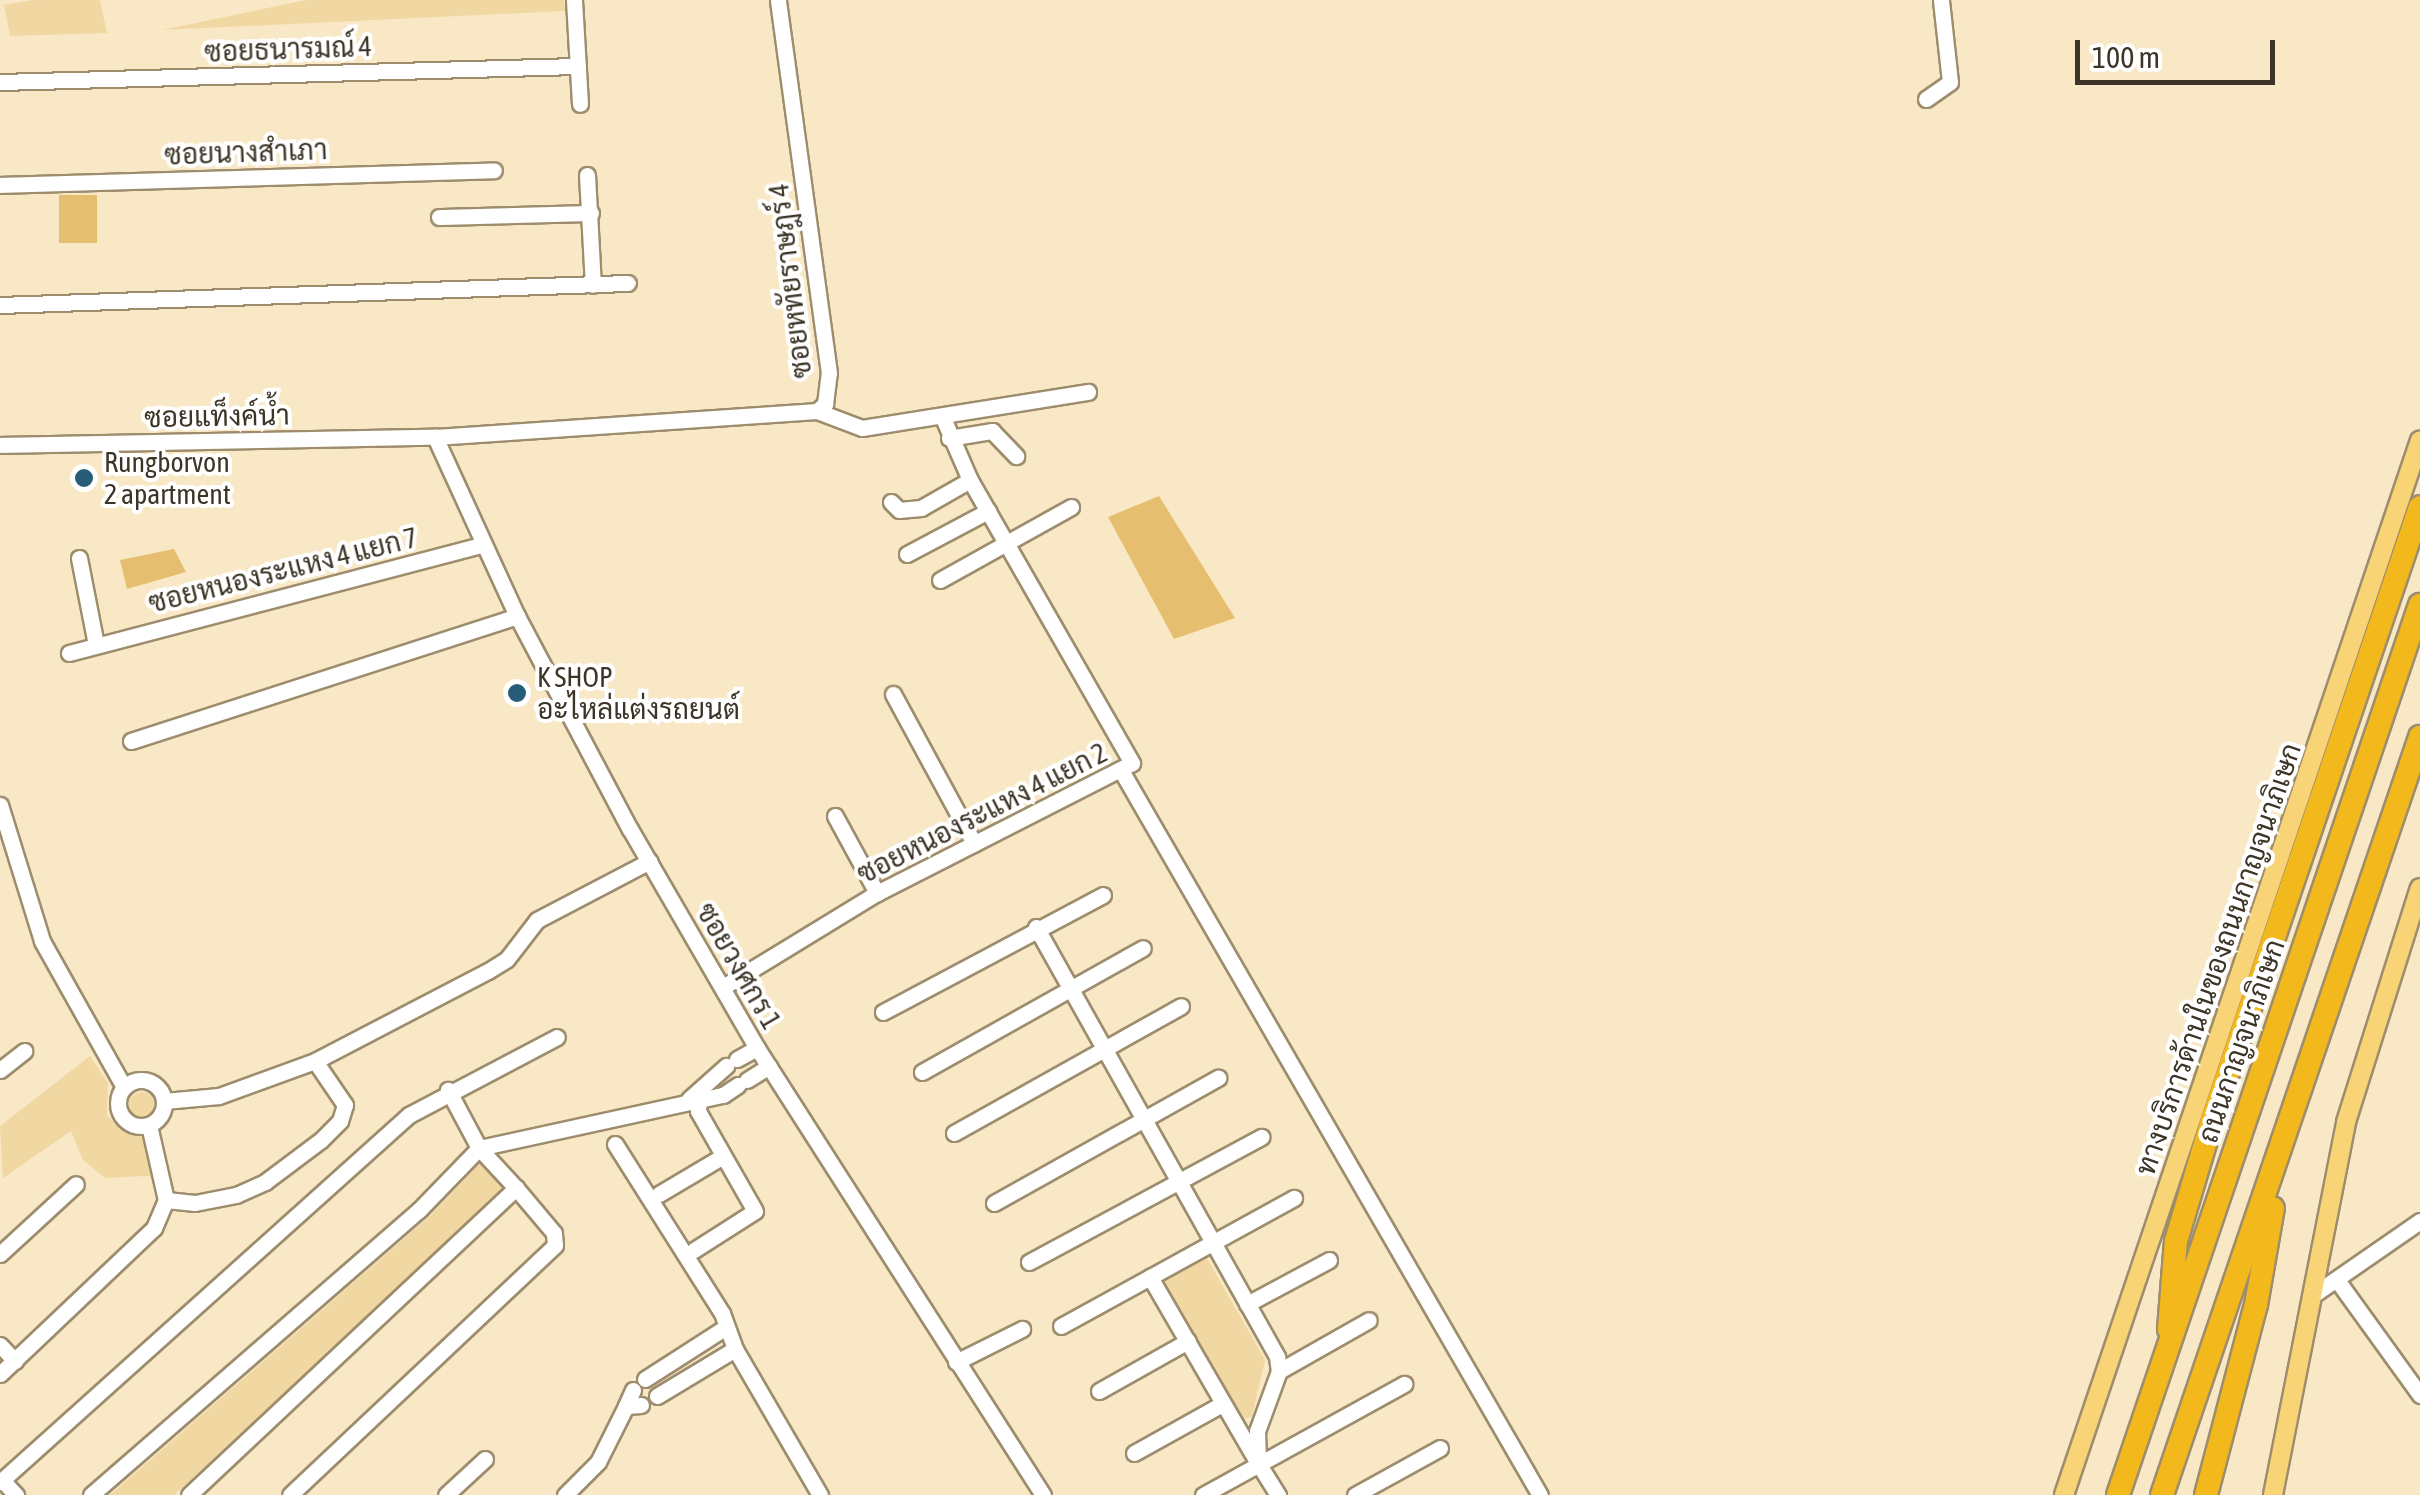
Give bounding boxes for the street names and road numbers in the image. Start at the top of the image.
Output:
street label: ซอยธนารมณ์ 4 [204,29,372,69]
street label: ซอยนางสำเภา [164,132,328,172]
street label: ซอยหทัยราษฎร์ 4 [761,182,819,380]
street label: ซอยแท็งค์น้ำ [144,398,290,434]
street label: ซอยหนองระแหง 4 แยก 7 [145,520,421,620]
street label: ซอยหนองระแหง 4 แยก 2 [851,735,1113,891]
street label: ทางบริการด้านในของถนนกาญจนาภิเษก [2128,739,2308,1179]
street label: ซอยวงศกร 1 [689,897,789,1035]
street label: ถนนกาญจนาภิเษก [2190,935,2292,1147]

